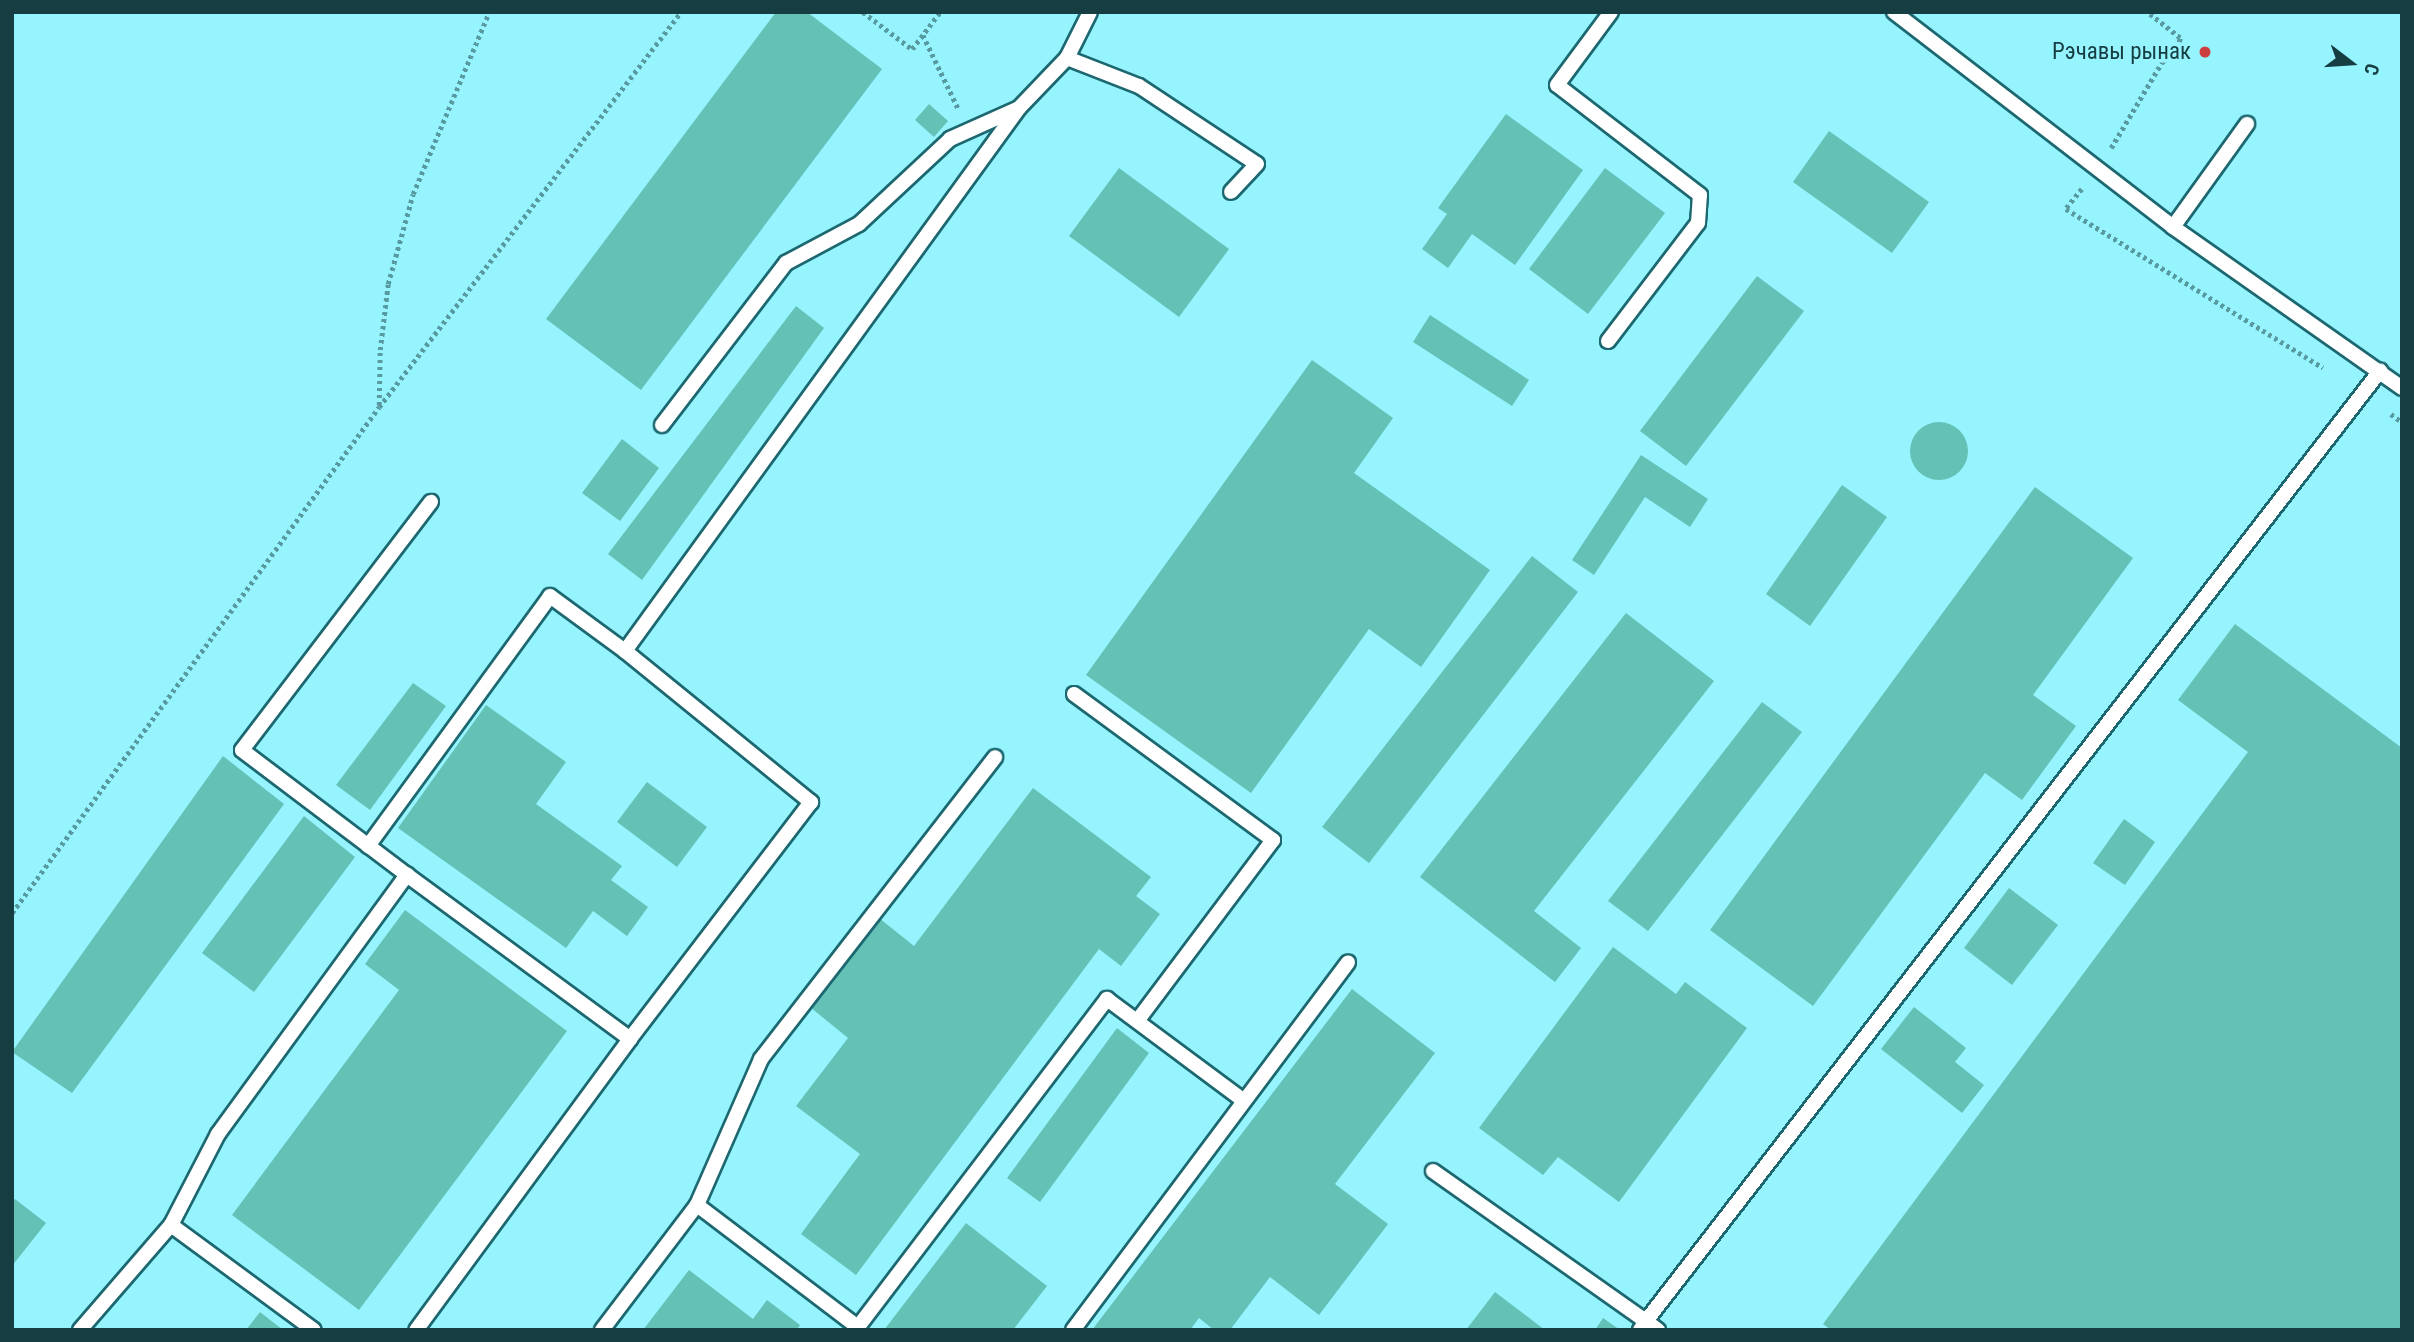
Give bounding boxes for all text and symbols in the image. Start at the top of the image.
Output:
north arrow [2316,28,2386,98]
place label: Рэчавы рынак [2052,38,2191,66]
marker: Рэчавы рынак [2197,44,2213,60]
text: С [2359,61,2384,78]

